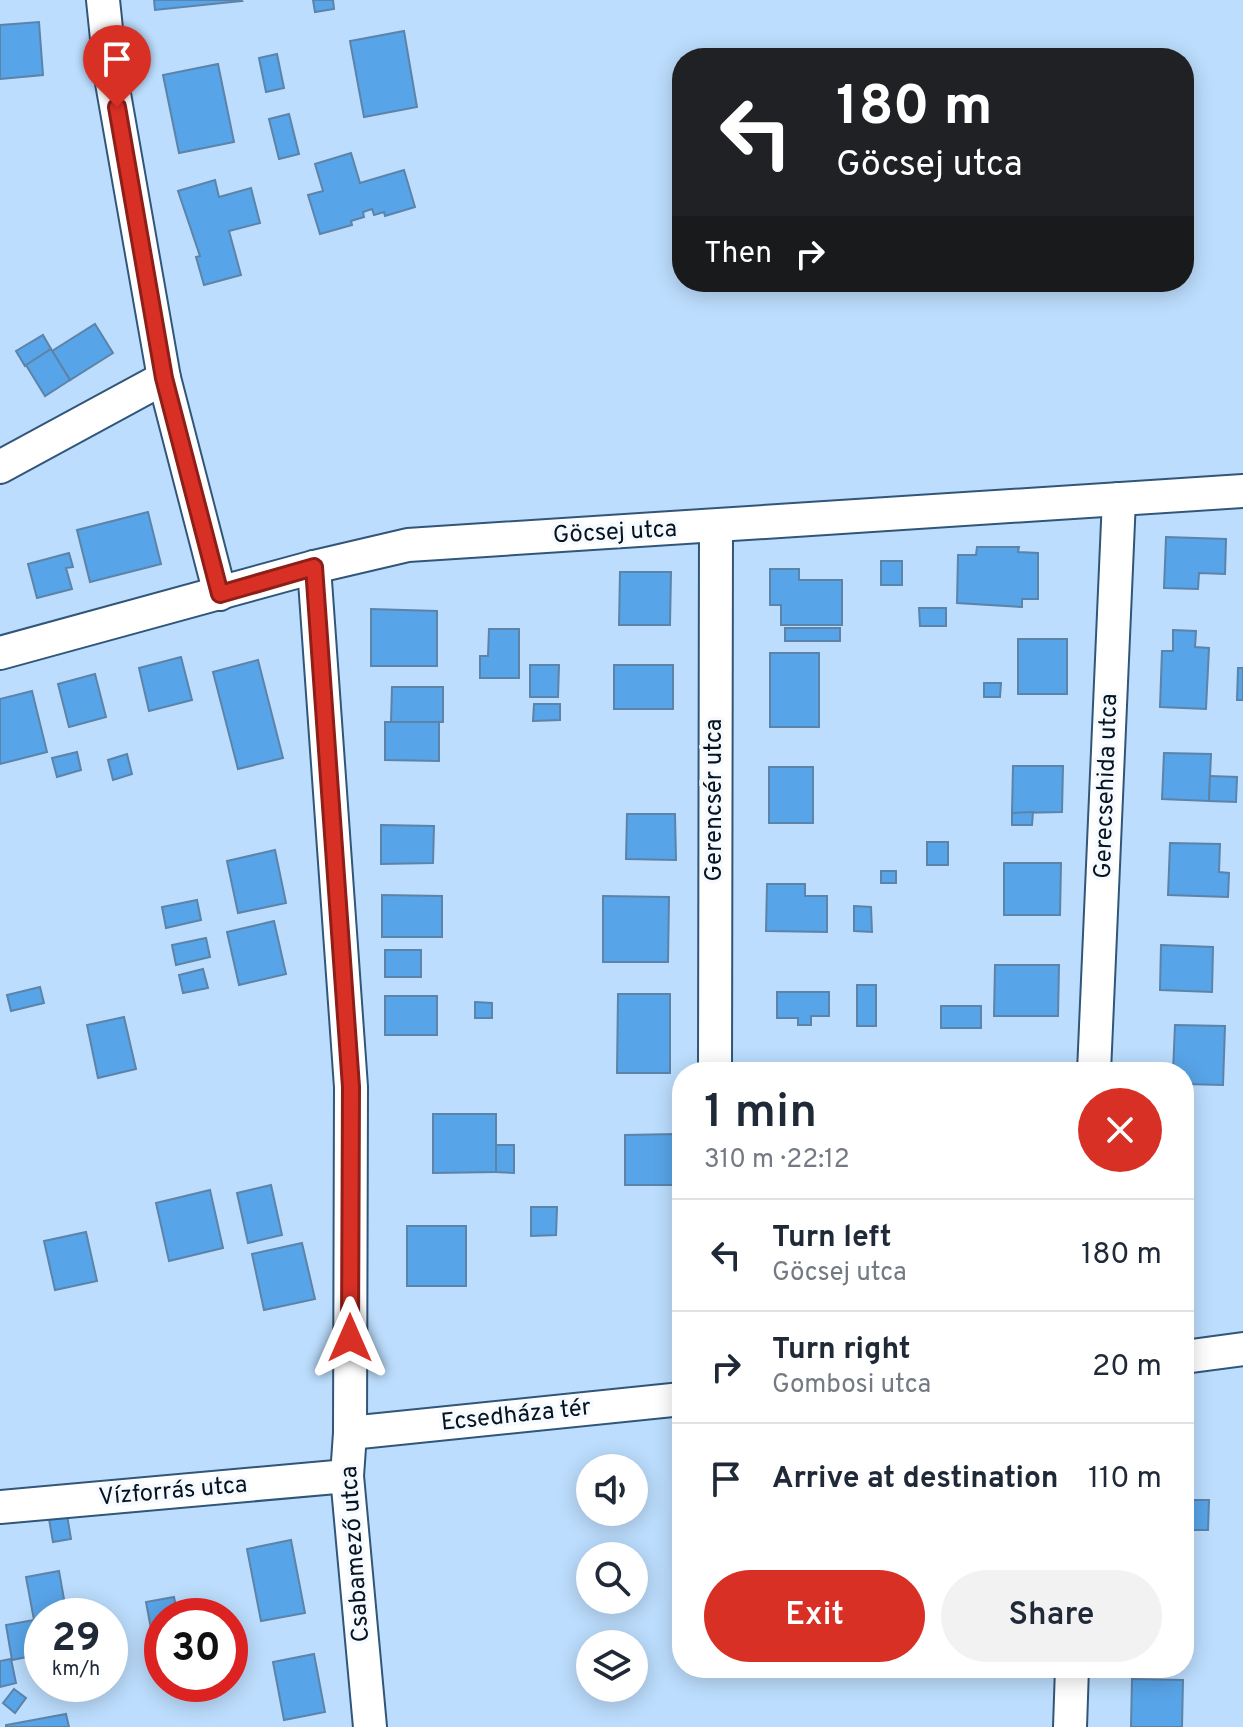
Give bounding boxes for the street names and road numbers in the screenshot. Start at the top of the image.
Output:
street label: Göcsej utca [552,515,678,551]
street label: Gerecsehida utca [1089,693,1125,879]
street label: Gerencsér utca [700,719,730,881]
street label: Ecsedháza tér [439,1393,593,1439]
street label: Csabamező utca [335,1465,377,1643]
street label: Vízforrás utca [97,1471,249,1513]

